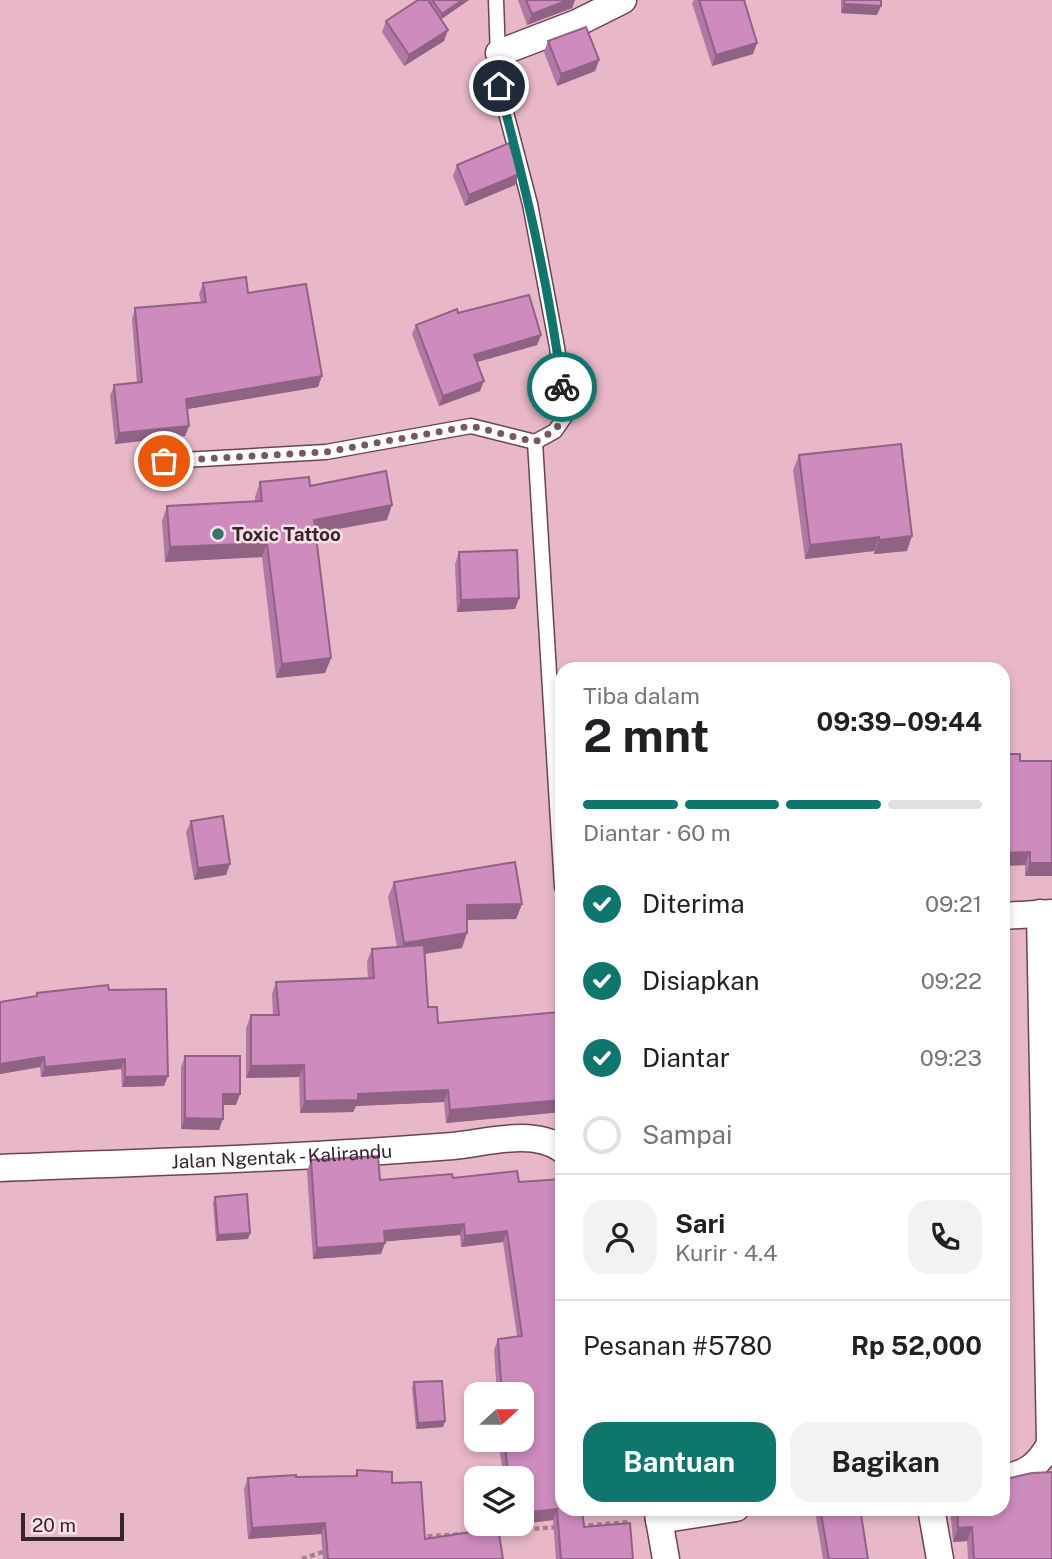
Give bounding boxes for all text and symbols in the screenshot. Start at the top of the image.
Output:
pin [469,56,529,116]
icon: home [480,67,518,105]
courier [527,352,597,422]
icon: bike [543,368,581,406]
pin [134,431,194,491]
icon: bag [145,442,183,480]
place label: Toxic Tattoo [232,523,341,545]
marker: Toxic Tattoo [210,526,226,542]
text: Tiba dalam [583,682,700,709]
text: 09:39–09:44 [817,706,982,737]
text: 2 mnt [583,708,709,762]
text: Diantar · 60 m [583,819,731,846]
icon: check [583,885,621,923]
text: Diterima [642,888,745,919]
text: 09:21 [925,890,982,917]
icon: check [583,962,621,1000]
text: Disiapkan [642,965,760,996]
text: 09:22 [921,967,982,994]
icon: check [583,1039,621,1077]
text: Diantar [642,1042,730,1073]
text: 09:23 [920,1044,982,1071]
text: Sampai [642,1119,732,1150]
street label: Jalan Ngentak - Kalirandu [171,1139,393,1173]
button: person [583,1200,657,1274]
button: phone [908,1200,982,1274]
text: Sari [675,1208,725,1239]
text: Kurir · 4.4 [675,1239,778,1266]
text: Pesanan #5780 [583,1330,772,1361]
text: Rp 52,000 [851,1330,982,1361]
north arrow [464,1382,534,1452]
map controls [464,1382,534,1536]
button: Bantuan [583,1422,776,1502]
button: Bagikan [790,1422,982,1502]
button: layers [464,1466,534,1536]
scale bar [21,1510,124,1542]
text: 20 m [32,1514,76,1536]

